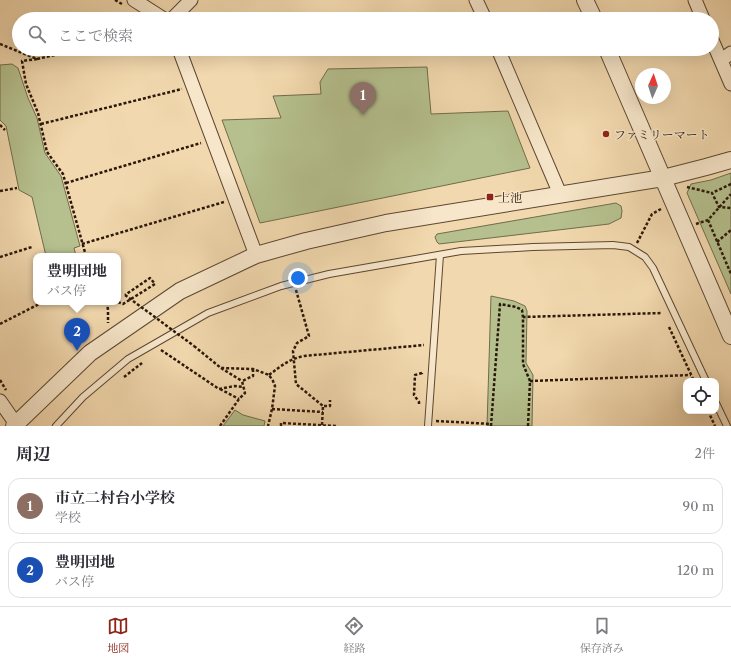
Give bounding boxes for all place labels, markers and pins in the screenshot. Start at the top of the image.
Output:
pin: 1 [350,82,376,115]
place label: ファミリーマート [614,127,710,142]
marker: ファミリーマート [601,129,611,139]
place label: 上池 [498,190,522,205]
marker: 上池 [485,192,495,202]
pin: 2 [64,318,90,351]

